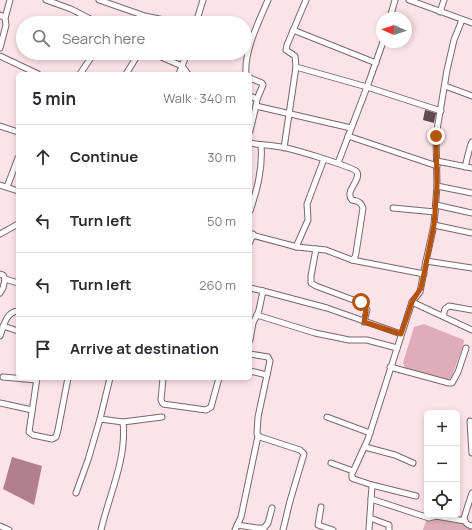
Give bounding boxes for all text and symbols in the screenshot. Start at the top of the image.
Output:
north arrow [376,12,412,48]
search box [16,16,252,60]
icon: search [30,27,52,49]
text: Search here [62,28,145,49]
text: 5 min [32,87,76,110]
text: Walk · 340 m [163,89,236,107]
route end [427,127,445,145]
icon: ahead [32,146,54,168]
text: Continue [70,146,138,167]
text: 30 m [207,148,236,166]
icon: left [32,210,54,232]
text: Turn left [70,210,132,231]
text: 50 m [207,212,236,230]
icon: left [32,274,54,296]
text: Turn left [70,274,132,295]
text: 260 m [199,276,236,294]
route start [352,293,370,311]
icon: arrive [32,338,54,360]
text: Arrive at destination [70,338,219,359]
map controls [424,410,460,518]
button: + [424,410,460,446]
button: − [424,446,460,482]
button: locate [424,482,460,518]

